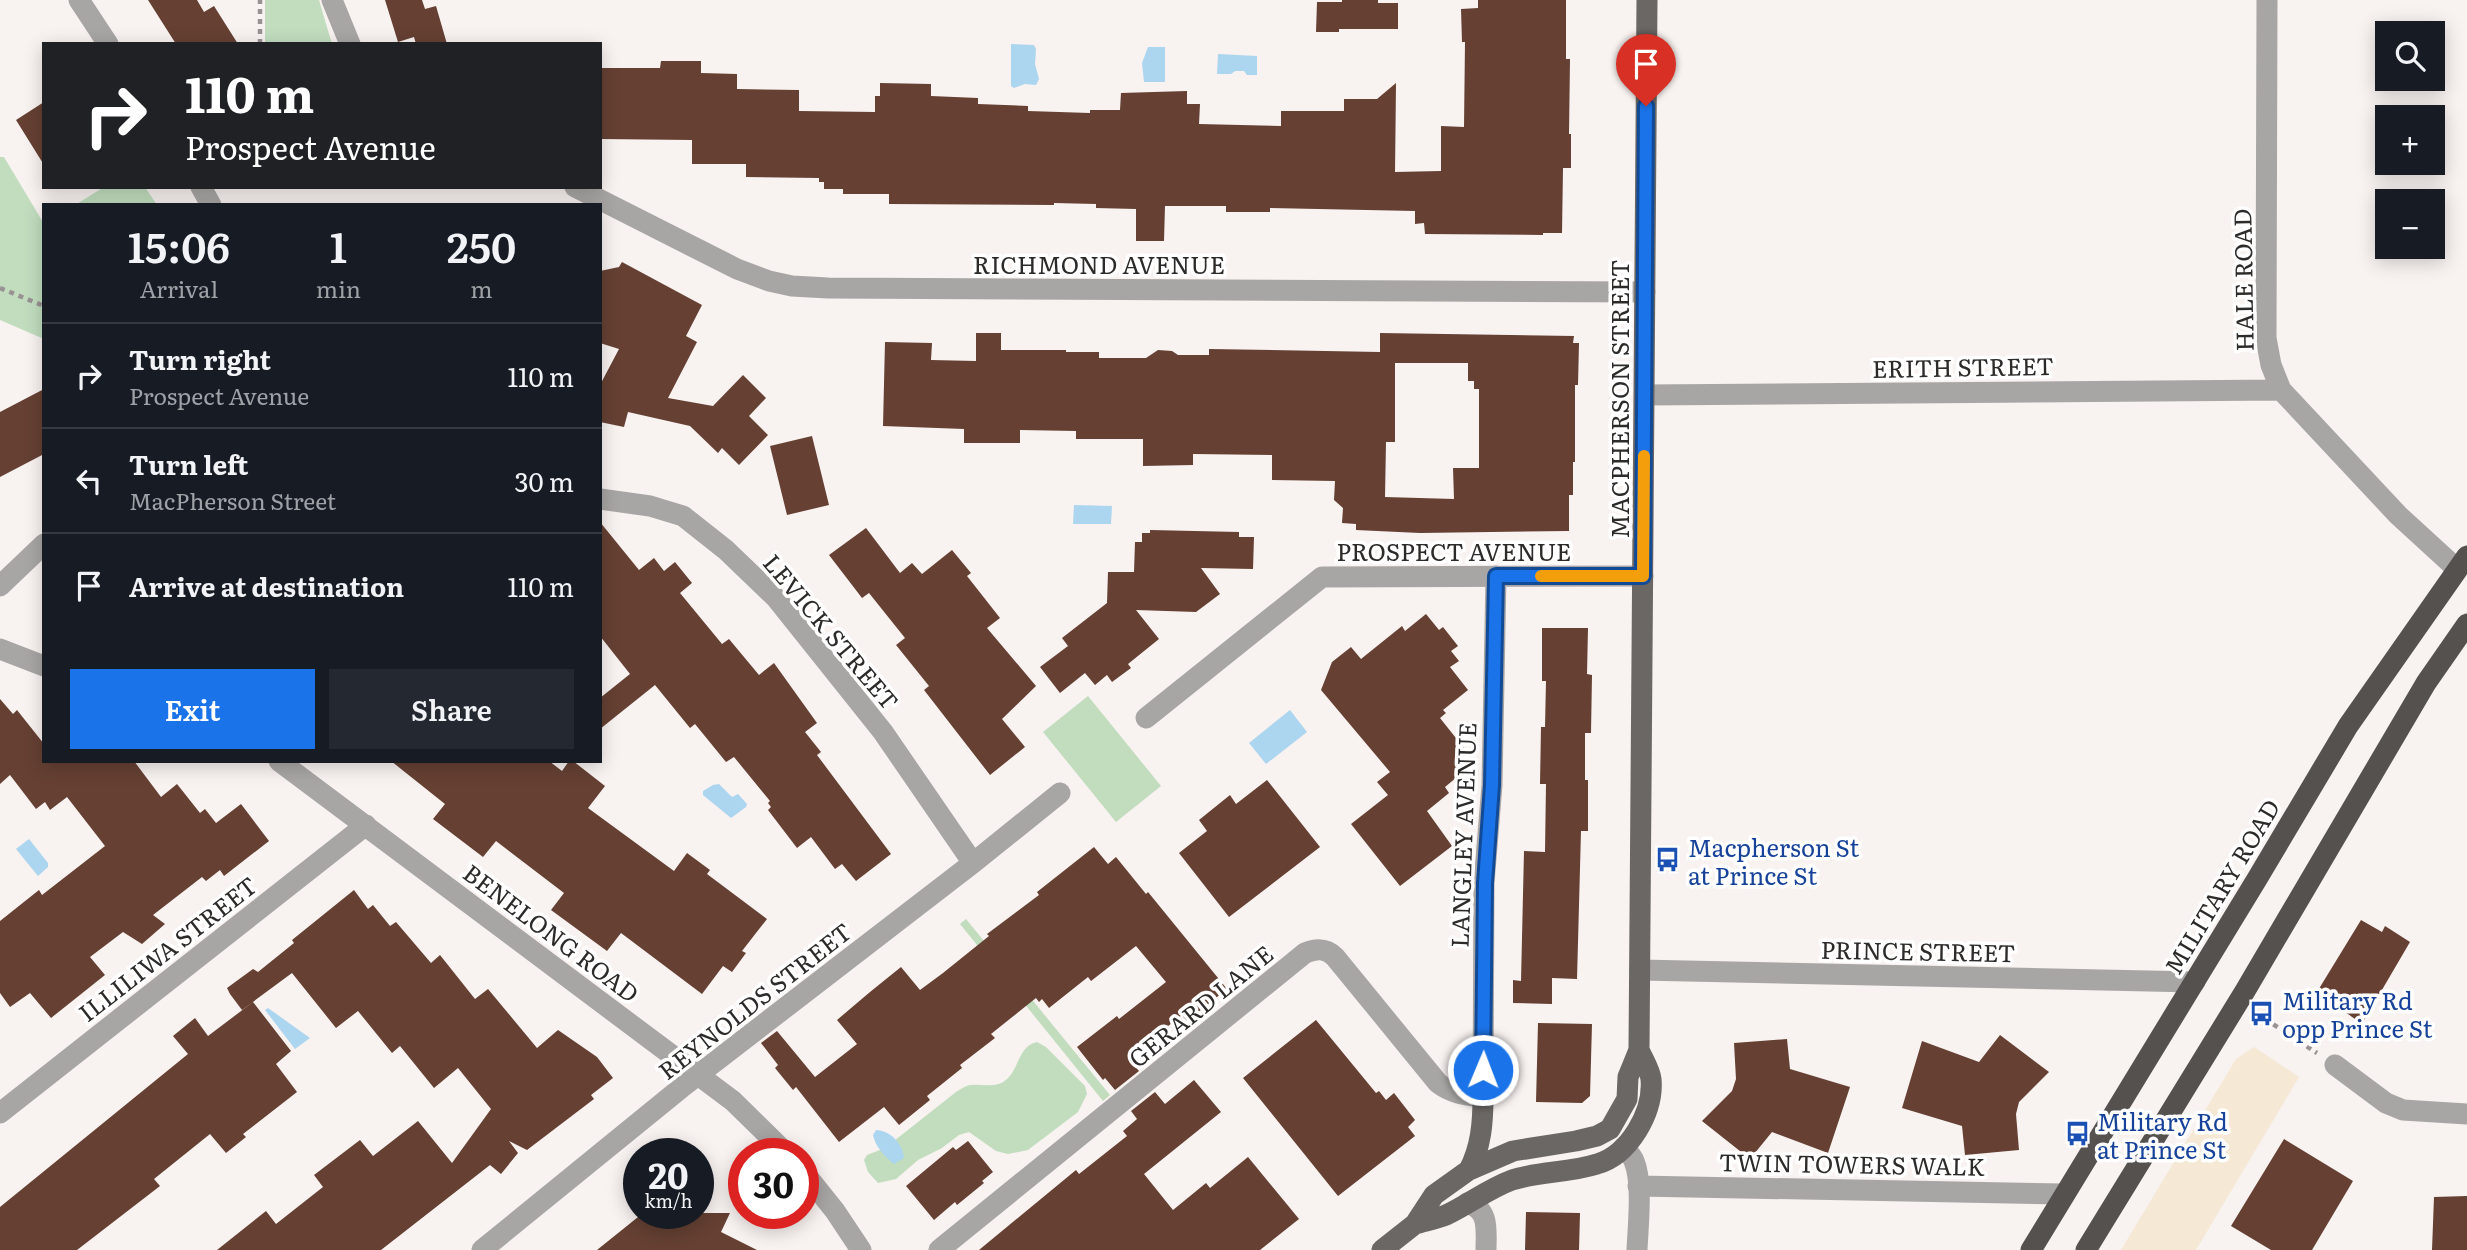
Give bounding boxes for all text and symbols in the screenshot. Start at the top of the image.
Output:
map controls [2375,21,2445,259]
button: search [2375,21,2445,91]
pin [1616,34,1676,106]
icon: arrive [1627,45,1665,83]
text: 110 m [185,55,314,128]
icon: right [70,70,161,161]
button: + [2375,105,2445,175]
text: Prospect Avenue [185,122,436,170]
button: − [2375,189,2445,259]
street label: HALE ROAD [2223,208,2261,352]
text: 15:06 [128,214,230,276]
text: 1 [330,214,347,276]
text: 250 [447,214,516,276]
street label: RICHMOND AVENUE [973,246,1225,281]
street label: MACPHERSON STREET [1601,259,1636,539]
text: Arrival [140,271,218,305]
text: min [316,271,361,305]
text: m [470,271,493,305]
text: Turn right [129,339,271,378]
street label: ERITH STREET [1872,347,2054,385]
text: 110 m [507,356,574,395]
icon: right [70,357,108,395]
text: Prospect Avenue [129,378,309,412]
text: Turn left [129,444,248,483]
text: 30 m [514,461,574,500]
icon: left [70,462,108,500]
text: MacPherson Street [129,483,336,517]
street label: PROSPECT AVENUE [1337,533,1571,568]
street label: LEVICK STREET [756,545,908,717]
text: Arrive at destination [129,566,404,605]
text: 110 m [507,566,574,605]
icon: arrive [70,567,108,605]
button: Exit [70,669,315,749]
button: Share [329,669,574,749]
street label: LANGLEY AVENUE [1441,722,1483,948]
street label: MILITARY ROAD [2155,792,2287,980]
place label: Macpherson St at Prince St [1688,829,1860,892]
bus stop icon: Macpherson St at Prince St [1654,846,1682,874]
street label: BENELONG ROAD [457,854,647,1010]
street label: ILLILIWA STREET [70,867,264,1029]
street label: REYNOLDS STREET [650,913,858,1087]
street label: PRINCE STREET [1820,931,2016,969]
street label: GERARD LANE [1120,936,1280,1074]
place label: Military Rd opp Prince St [2282,982,2433,1045]
bus stop icon: Military Rd opp Prince St [2248,999,2276,1027]
position arrow [1446,1033,1520,1107]
place label: Military Rd at Prince St [2097,1103,2228,1166]
bus stop icon: Military Rd at Prince St [2063,1120,2091,1148]
speed limit sign: 30 [728,1138,819,1229]
street label: TWIN TOWERS WALK [1719,1143,1985,1183]
text: 20 [648,1148,689,1200]
text: km/h [645,1187,692,1214]

